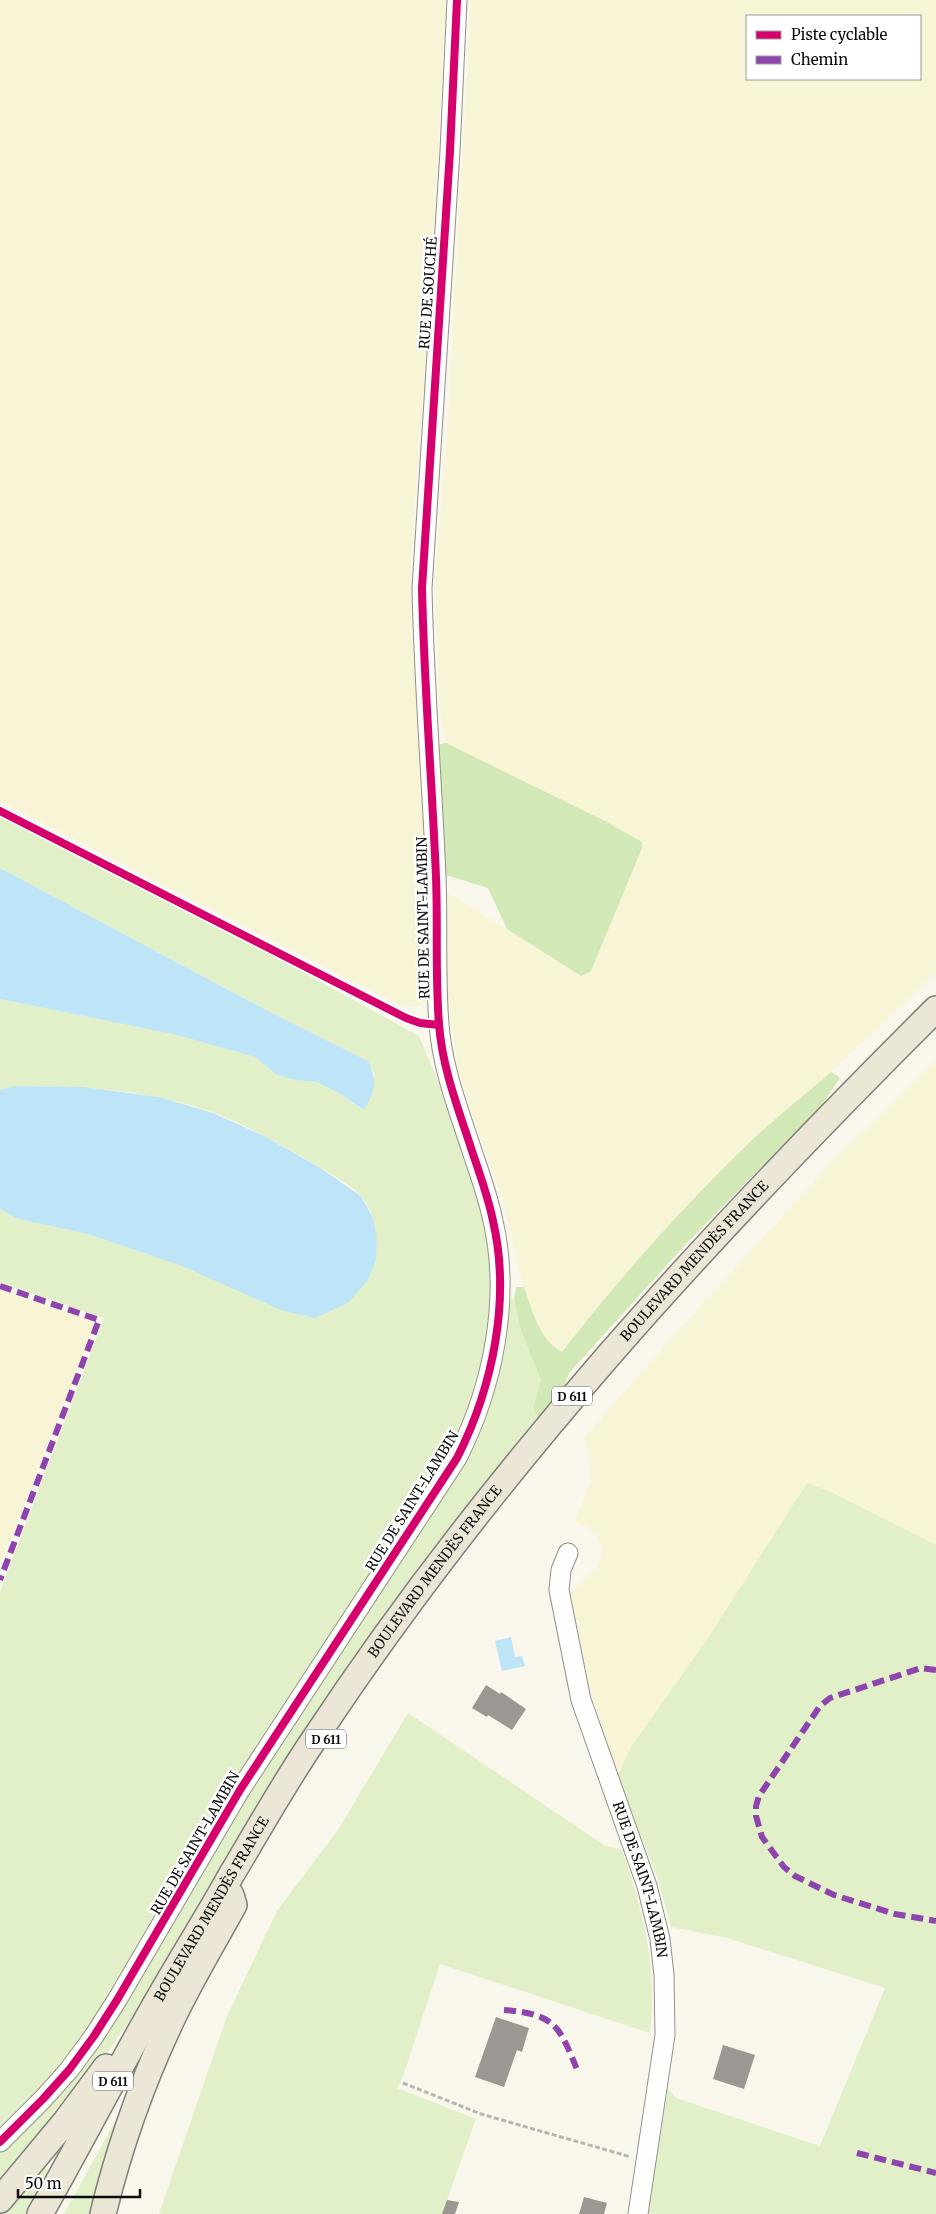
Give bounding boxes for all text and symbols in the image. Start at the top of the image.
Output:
legend [746,15,921,80]
text: Piste cyclable [791,25,888,44]
text: Chemin [791,50,848,69]
street label: RUE DE SOUCHÉ [415,236,441,350]
street label: RUE DE SAINT-LAMBIN [413,837,433,999]
street label: BOULEVARD MENDÈS FRANCE [616,1177,772,1345]
road number: D 611 [552,1386,592,1405]
street label: RUE DE SAINT-LAMBIN [361,1427,463,1575]
street label: BOULEVARD MENDÈS FRANCE [364,1482,506,1661]
road number: D 611 [306,1730,346,1748]
street label: RUE DE SAINT-LAMBIN [147,1768,243,1918]
street label: RUE DE SAINT-LAMBIN [609,1799,671,1959]
street label: BOULEVARD MENDÈS FRANCE [150,1813,273,2004]
road number: D 611 [93,2072,133,2090]
scale bar [18,2166,140,2198]
text: 50 m [25,2174,62,2193]

